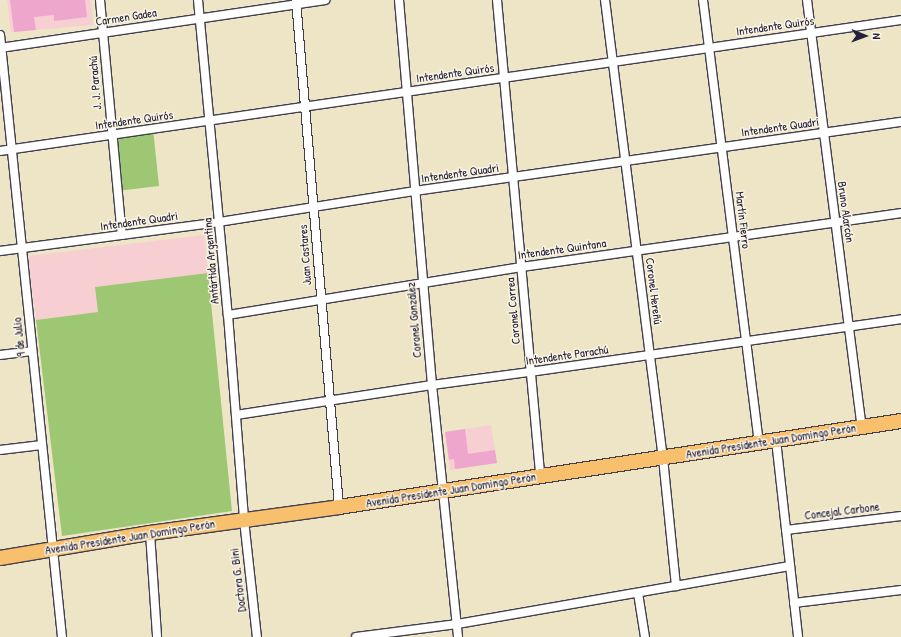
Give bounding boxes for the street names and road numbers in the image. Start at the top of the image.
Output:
street label: Carmen Gadea [94,5,158,29]
street label: Intendente Quirós [735,13,815,39]
street label: J. J. Parachú [85,56,105,110]
street label: Intendente Quirós [415,60,495,86]
street label: Intendente Quirós [94,107,174,133]
street label: Intendente Quadri [740,114,820,140]
street label: Intendente Quadri [420,160,500,186]
street label: Bruno Alarcón [835,180,857,244]
street label: Martín Fierro [732,191,754,249]
street label: Intendente Quadri [99,208,179,234]
street label: Antártida Argentina [200,217,222,305]
street label: Juan Castares [296,224,314,286]
street label: Intendente Quintana [517,236,607,262]
street label: Coronel Hereñú [643,257,665,325]
street label: Coronel Correa [503,277,523,345]
street label: Coronel González [404,282,424,358]
street label: 9 de Julio [10,317,28,357]
street label: Intendente Parachú [525,342,609,368]
street label: Avenida Presidente Juan Domingo Perón [685,420,857,462]
street label: Avenida Presidente Juan Domingo Perón [365,469,537,511]
street label: Concejal Carbone [804,499,880,523]
street label: Avenida Presidente Juan Domingo Perón [44,516,216,558]
street label: Doctora G. Bini [227,547,249,613]

